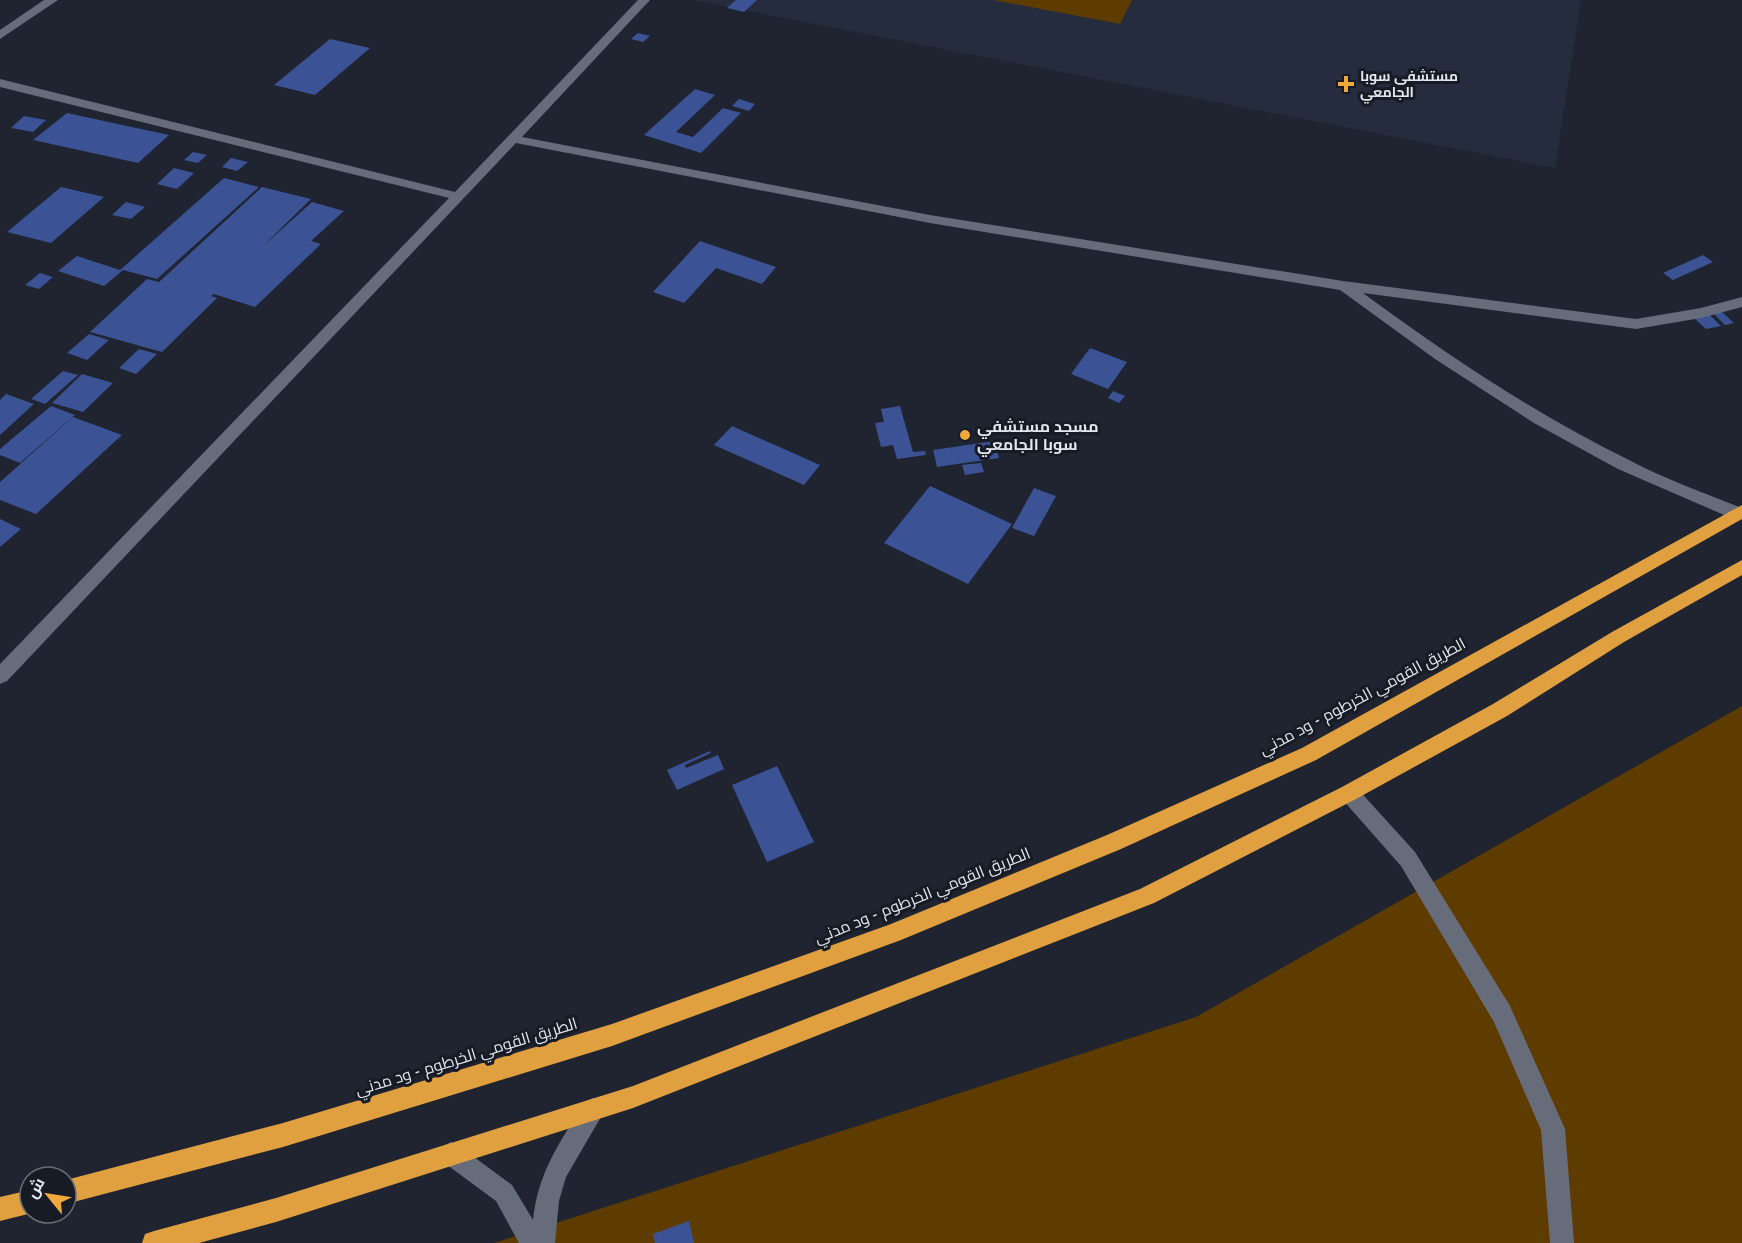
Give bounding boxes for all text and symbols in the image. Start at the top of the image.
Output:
place label: مستشفى سوبا الجامعي [1360,68,1458,104]
marker: مستشفى سوبا الجامعي [1337,75,1355,93]
place label: مسجد مستشفي سوبا الجامعي [977,418,1099,457]
marker: مسجد مستشفي سوبا الجامعي [958,428,972,442]
street label: الطريق القومي الخرطوم - ود مدني [1256,635,1471,763]
street label: الطريق القومي الخرطوم - ود مدني [812,844,1034,951]
street label: الطريق القومي الخرطوم - ود مدني [353,1015,581,1103]
north arrow [18,1165,78,1225]
text: ش [23,1175,51,1202]

